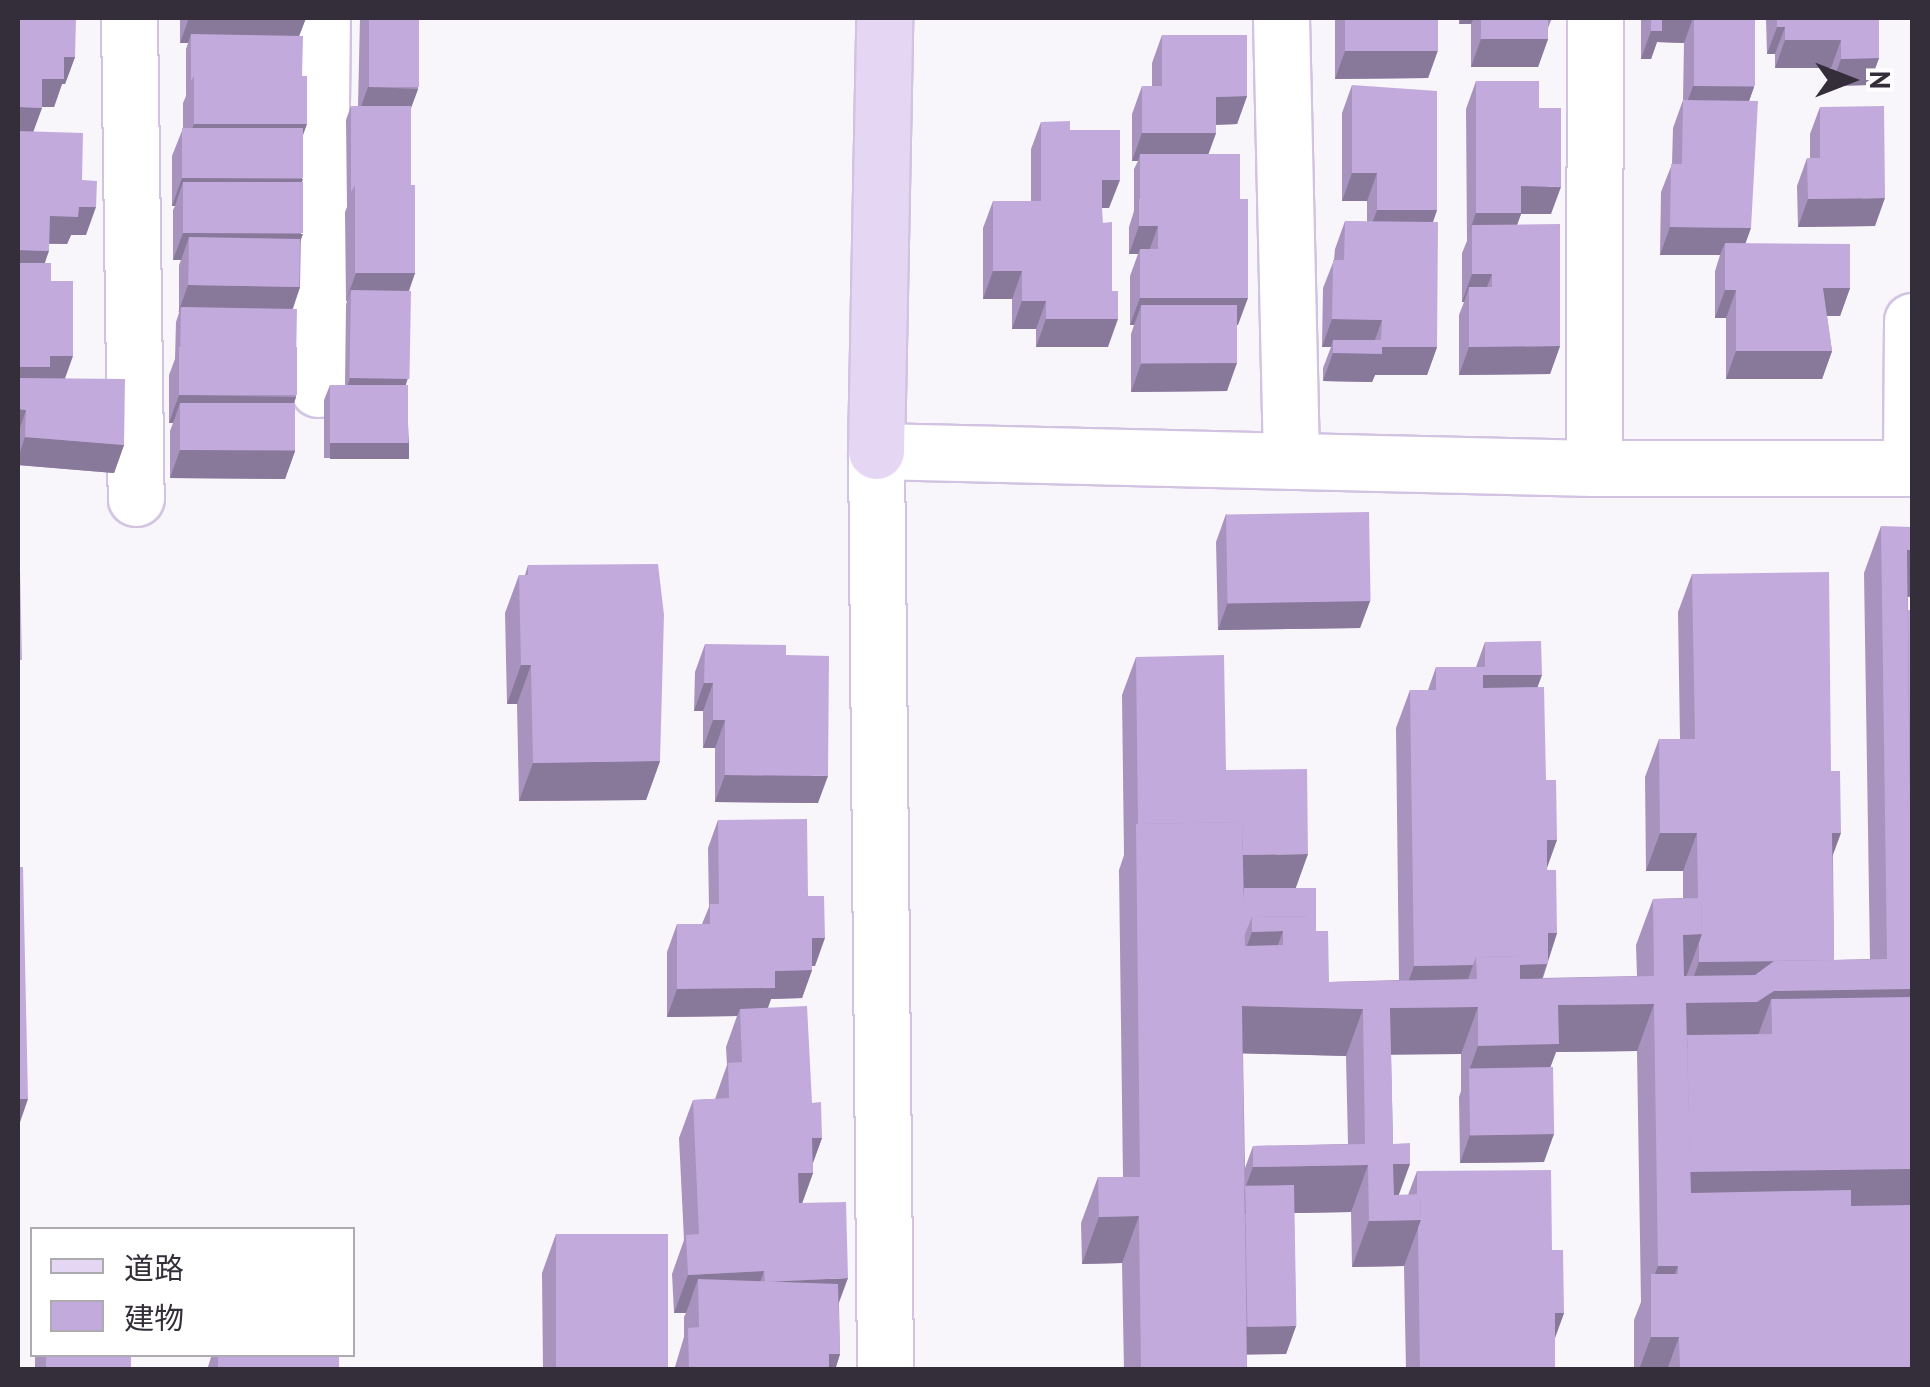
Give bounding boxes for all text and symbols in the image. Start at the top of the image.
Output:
north arrow [1800,30,1900,130]
text: N [1862,71,1899,89]
legend [30,1227,355,1357]
text: 道路 [124,1248,184,1287]
text: 建物 [124,1298,184,1337]

